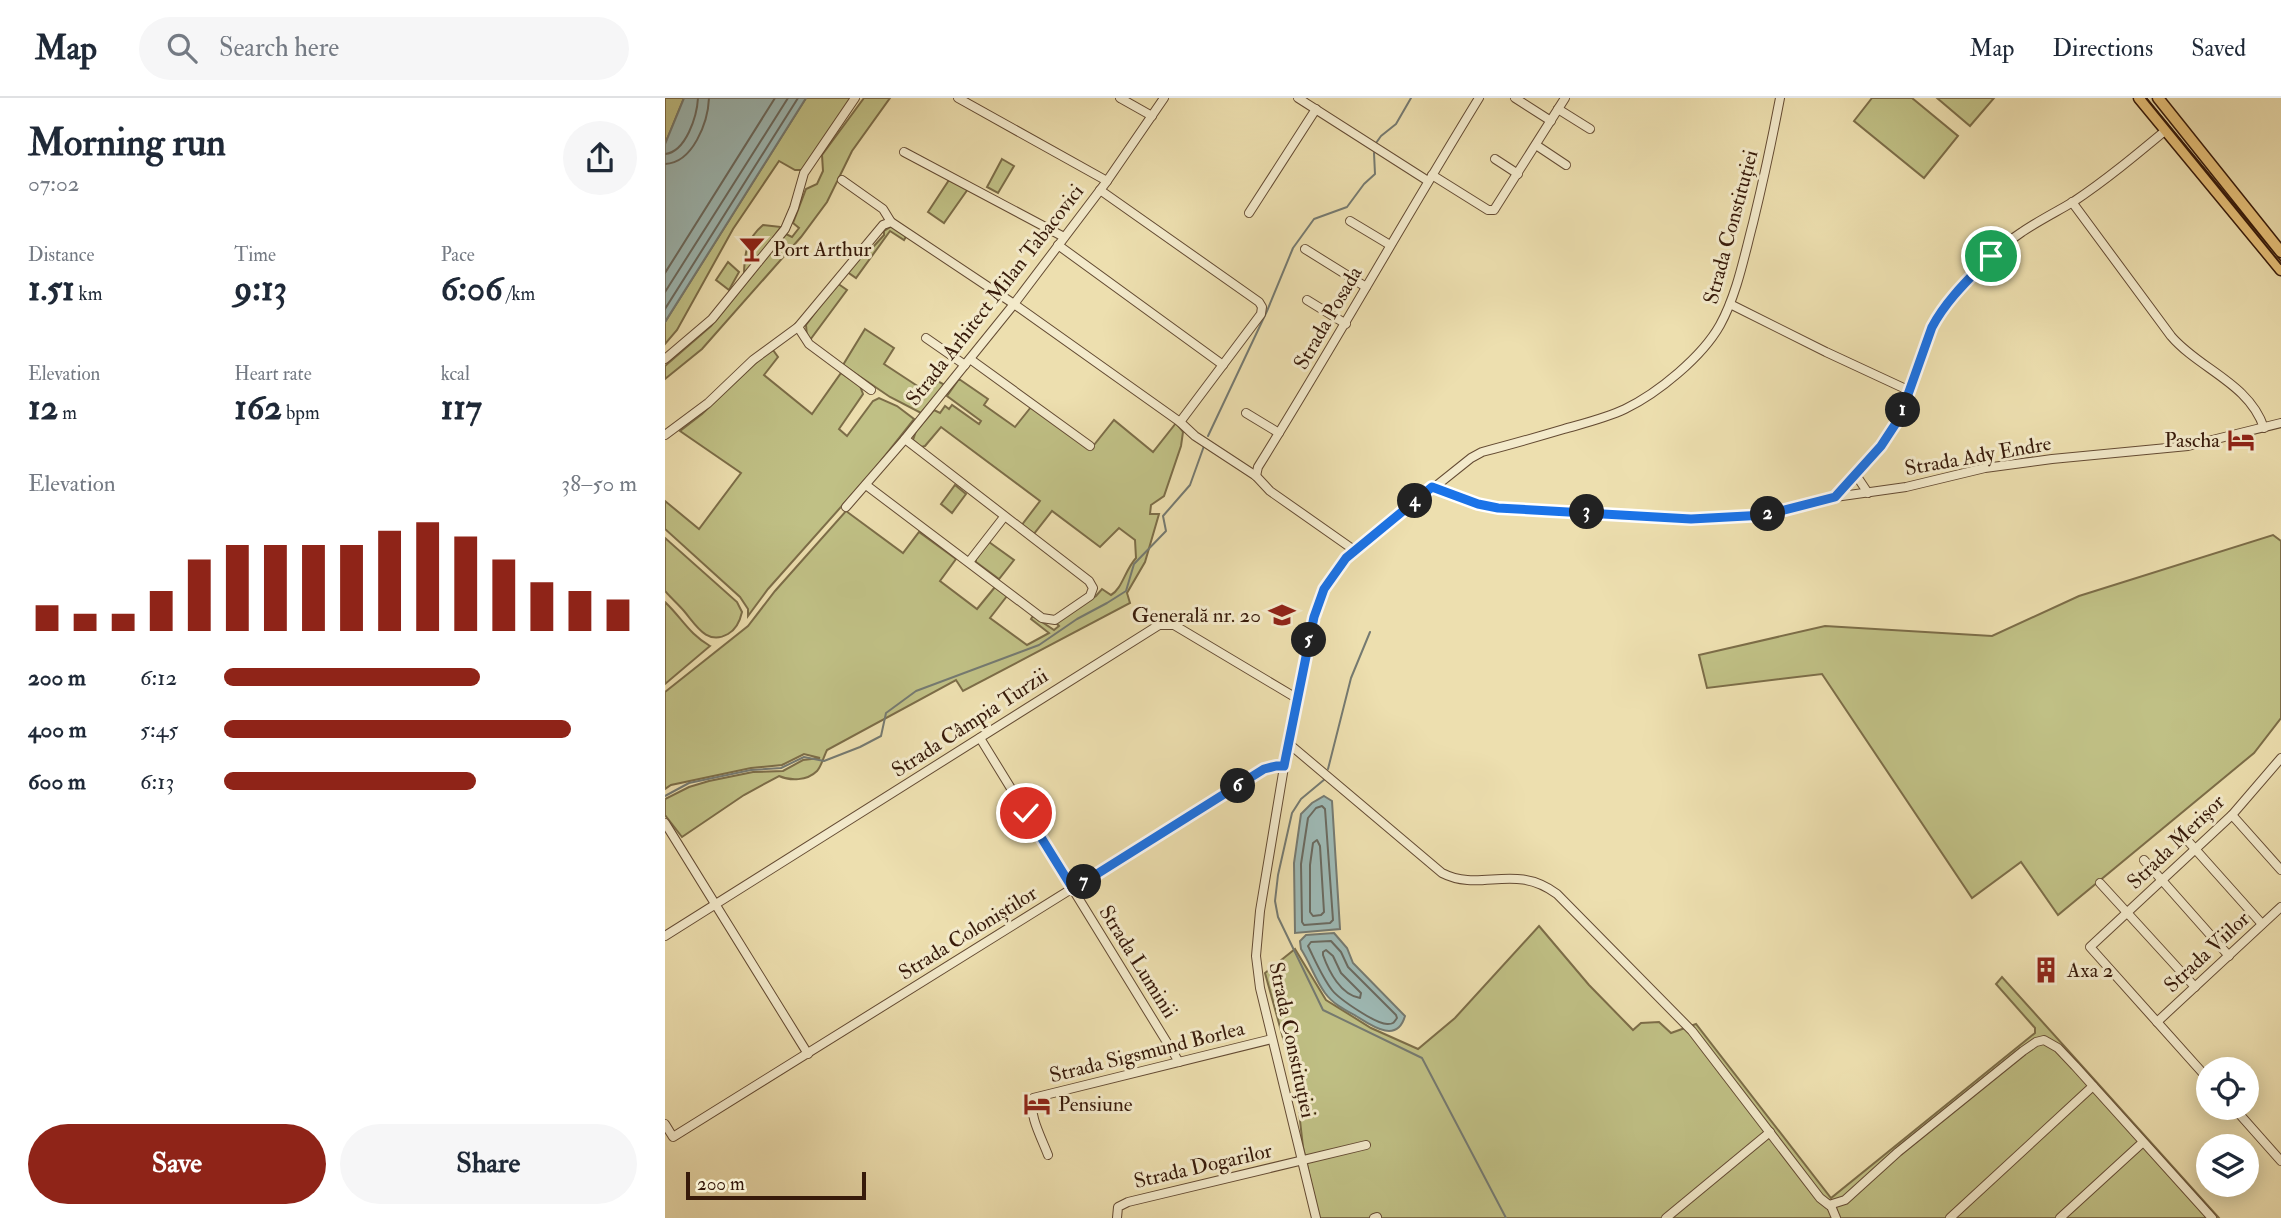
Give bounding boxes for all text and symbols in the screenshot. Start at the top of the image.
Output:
search box [139,17,629,80]
text: Map [35,28,97,69]
icon: search [163,29,201,67]
text: Search here [219,32,339,64]
text: Map [1969,33,2014,64]
text: Directions [2052,33,2153,64]
text: Saved [2191,33,2246,64]
text: Morning run [28,119,226,167]
button: share [563,121,637,195]
street label: Strada Constituției [1697,147,1765,307]
text: 07:02 [28,169,80,198]
street label: Strada Arhitect Milan Tabacovici [900,178,1090,411]
pin [1961,226,2021,286]
bar icon: Port Arthur [737,234,767,264]
place label: Port Arthur [773,236,872,263]
icon: arrive [1972,237,2010,275]
text: Distance [28,243,94,267]
text: Time [234,243,276,267]
text: Pace [441,243,475,267]
street label: Strada Posada [1288,261,1369,375]
text: 1.51 [28,267,75,311]
text: 9:13 [234,267,287,311]
text: 6:06 [441,267,503,311]
text: km [75,282,102,306]
text: /km [503,282,535,306]
text: Elevation [28,362,100,386]
text: Heart rate [234,362,312,386]
text: kcal [441,362,470,386]
text: 12 [28,386,58,430]
text: 162 [234,386,282,430]
text: 117 [441,386,482,430]
pin: 1 [1885,392,1921,428]
text: 1 [1899,397,1906,421]
text: m [58,401,77,425]
text: bpm [282,401,320,425]
hotel icon: Pascha [2226,425,2256,455]
place label: Pascha [2164,427,2220,454]
street label: Strada Ady Endre [1903,430,2054,482]
text: Elevation [28,469,116,498]
text: 38–50 m [561,469,637,498]
pin: 4 [1397,484,1433,518]
text: 4 [1409,488,1420,512]
pin: 3 [1569,494,1605,530]
pin: 2 [1751,496,1785,532]
text: 3 [1583,499,1590,523]
text: 2 [1763,501,1772,525]
school or university icon: Generală nr. 20 [1267,600,1297,630]
place label: Generală nr. 20 [1132,602,1261,629]
pin: 5 [1291,622,1327,658]
text: 5 [1304,627,1313,651]
street label: Strada Câmpia Turzii [887,662,1054,784]
text: 200 m [28,663,86,692]
text: 6:12 [140,663,177,692]
text: 400 m [28,715,87,744]
text: 5:45 [140,715,178,744]
text: 600 m [28,767,86,796]
text: 6:13 [140,767,174,796]
pin: 6 [1221,768,1255,804]
text: 6 [1233,773,1242,797]
pin [996,783,1056,843]
street label: Strada Merișor [2121,789,2231,895]
icon: check [1007,794,1045,832]
pin: 7 [1067,864,1101,900]
text: 7 [1079,869,1088,893]
street label: Strada Coloniștilor [894,880,1042,986]
street label: Strada Luminii [1093,900,1184,1024]
street label: Strada Viilor [2158,905,2256,999]
building icon: Axa 2 [2031,955,2061,985]
place label: Axa 2 [2066,957,2113,984]
street label: Strada Constituției [1262,960,1322,1121]
street label: Strada Sigsmund Borlea [1047,1015,1248,1089]
map controls [2196,1057,2259,1197]
button: locate [2196,1057,2259,1120]
hotel icon: Pensiune [1022,1089,1052,1119]
place label: Pensiune [1058,1091,1133,1118]
button: Save [28,1124,326,1204]
button: Share [340,1124,637,1204]
button: layers [2196,1134,2259,1197]
street label: Strada Dogarilor [1131,1137,1275,1195]
scale bar [686,1169,866,1201]
text: 200 m [697,1172,745,1196]

